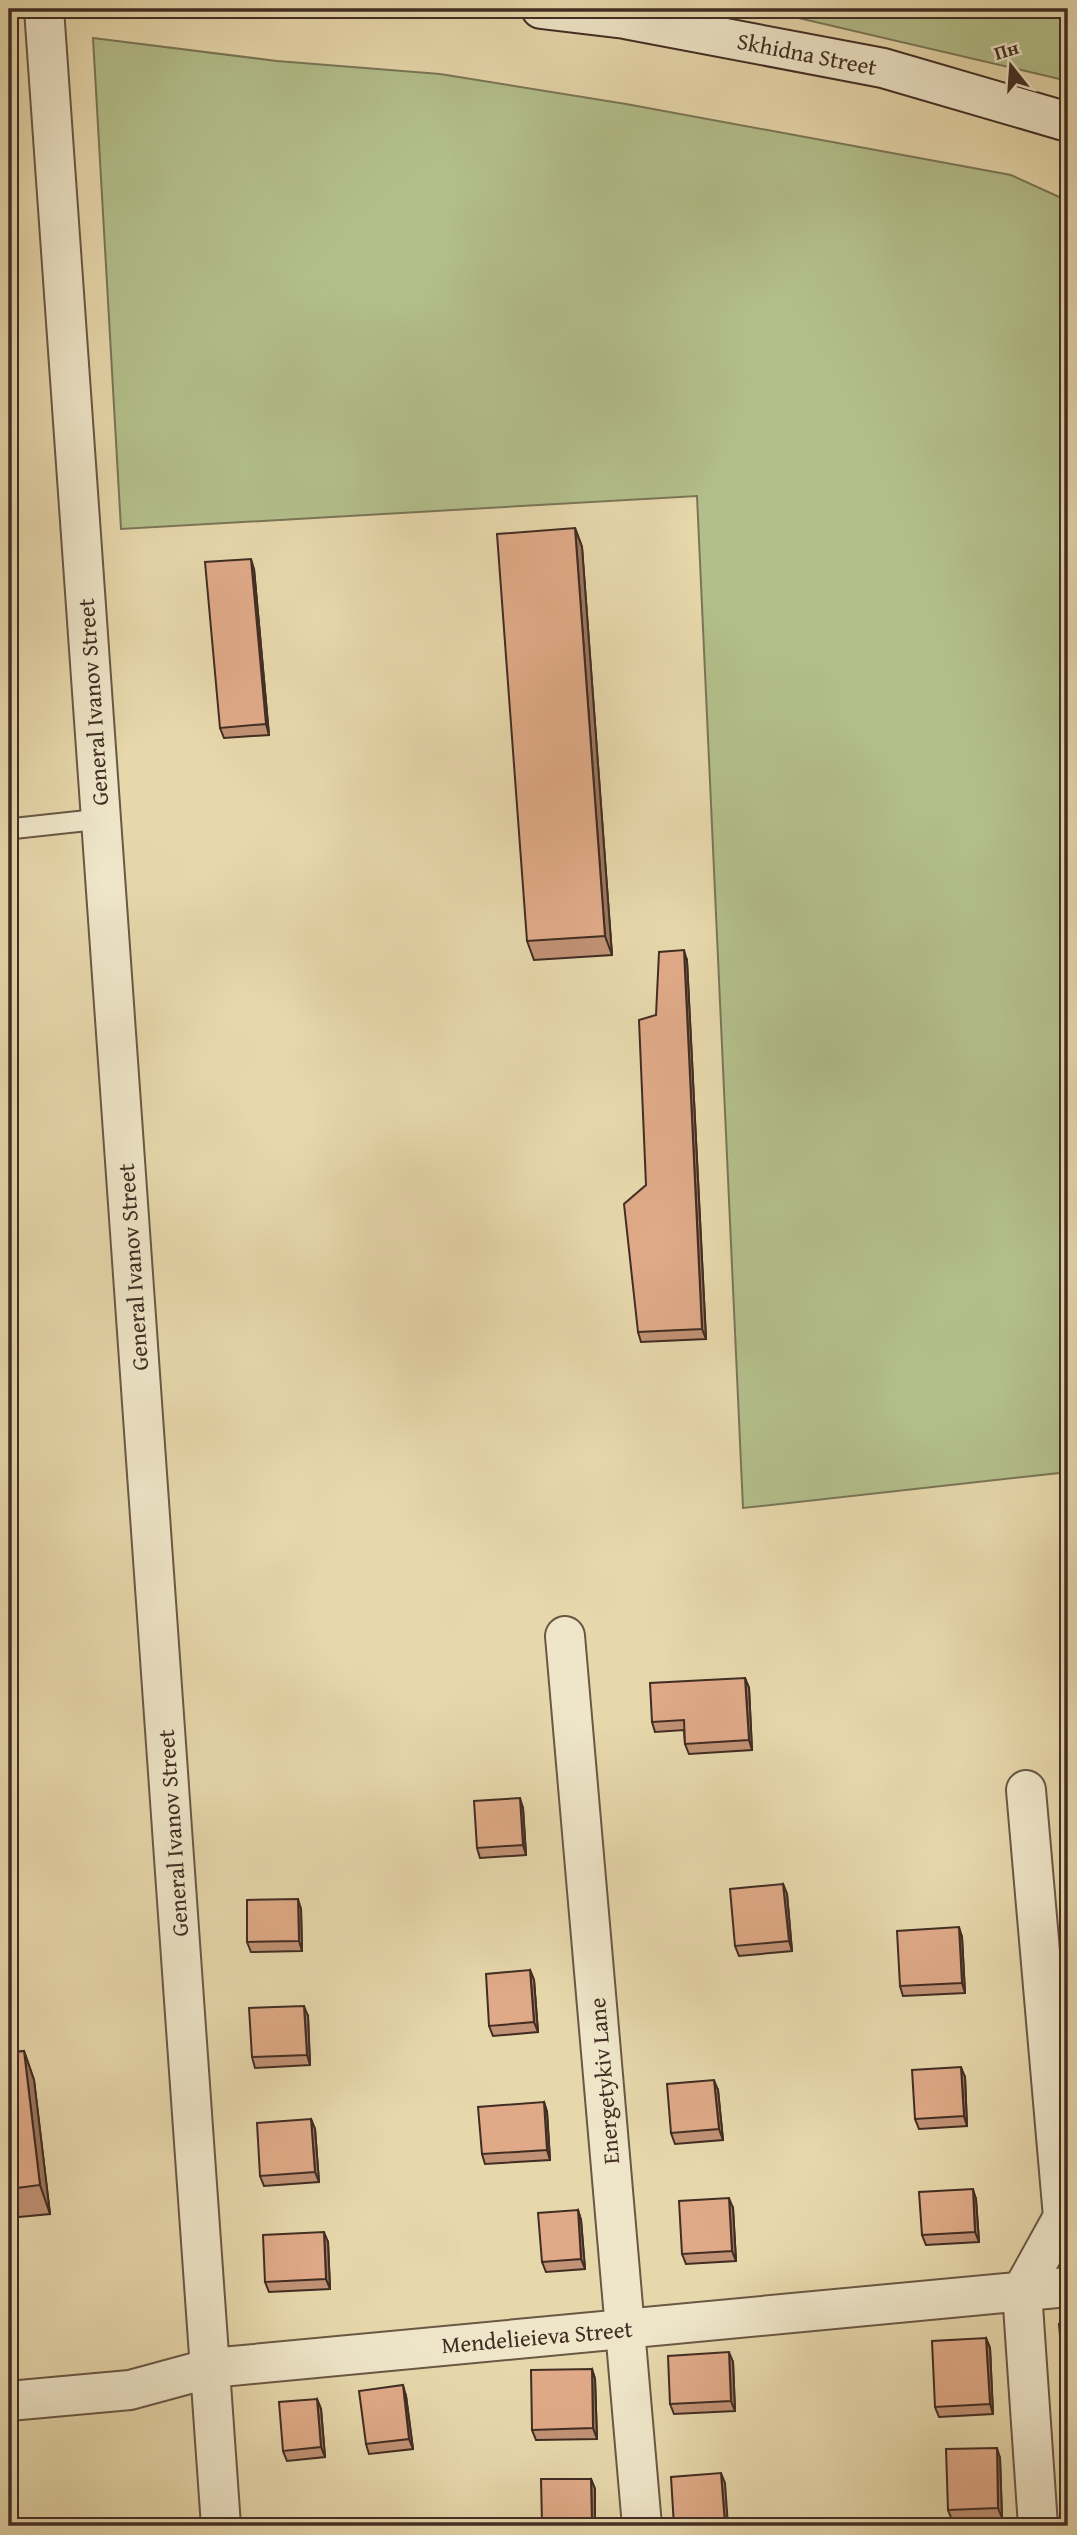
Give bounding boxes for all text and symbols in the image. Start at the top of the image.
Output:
street label: Skhidna Street [734,24,880,83]
north arrow [976,32,1046,102]
text: Пн [990,33,1022,67]
street label: General Ivanov Street [69,597,116,807]
street label: General Ivanov Street [109,1162,156,1372]
street label: General Ivanov Street [149,1728,196,1938]
street label: Energetykiv Lane [580,1996,627,2166]
street label: Mendelieieva Street [440,2312,634,2361]

